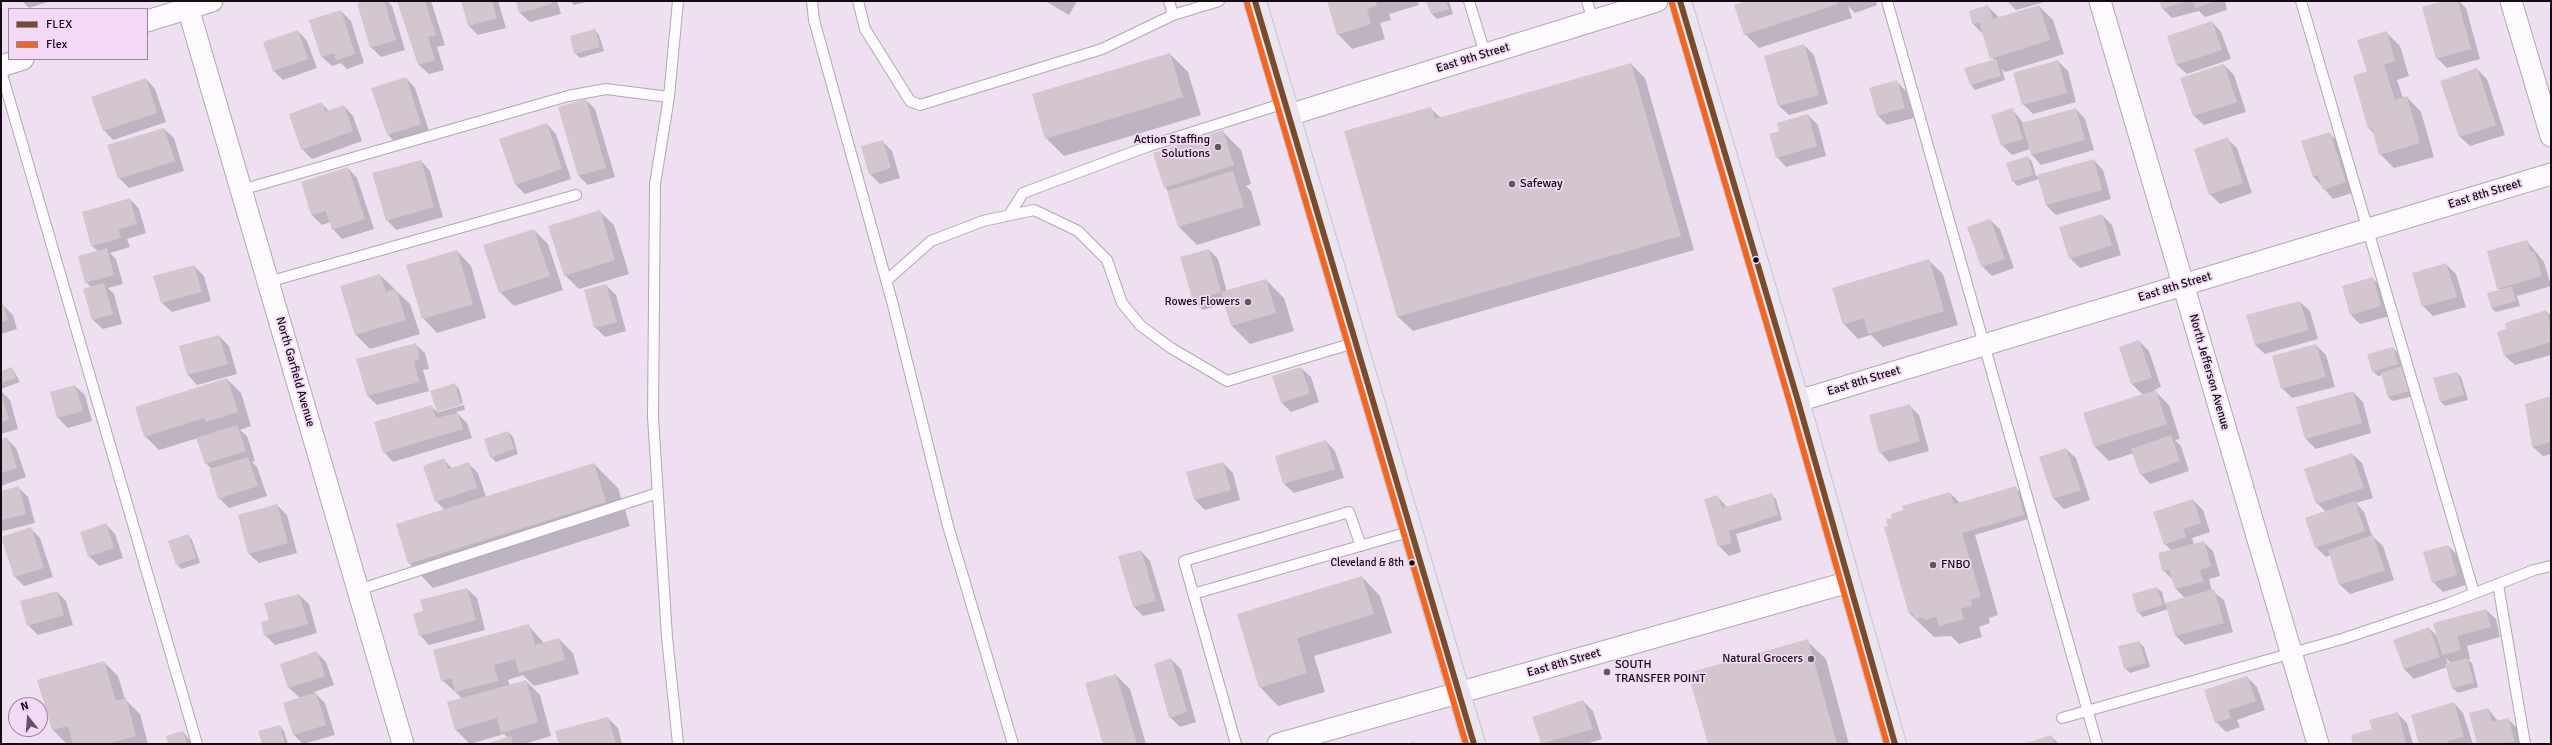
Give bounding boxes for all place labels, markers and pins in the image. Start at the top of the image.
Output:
place label: Action Staffing Solutions [1134,133,1210,161]
marker: Action Staffing Solutions [1213,142,1223,152]
place label: Safeway [1520,177,1563,191]
marker: Safeway [1507,179,1517,189]
unlabelled marker [1751,255,1761,265]
place label: Rowes Flowers [1164,295,1240,309]
marker: Rowes Flowers [1243,297,1253,307]
place label: Cleveland & 8th [1330,556,1404,570]
marker: Cleveland & 8th [1407,558,1417,568]
place label: FNBO [1941,558,1970,572]
marker: FNBO [1928,560,1938,570]
place label: Natural Grocers [1722,652,1803,666]
marker: Natural Grocers [1806,654,1816,664]
place label: SOUTH TRANSFER POINT [1615,658,1705,686]
marker: SOUTH TRANSFER POINT [1602,667,1612,677]

